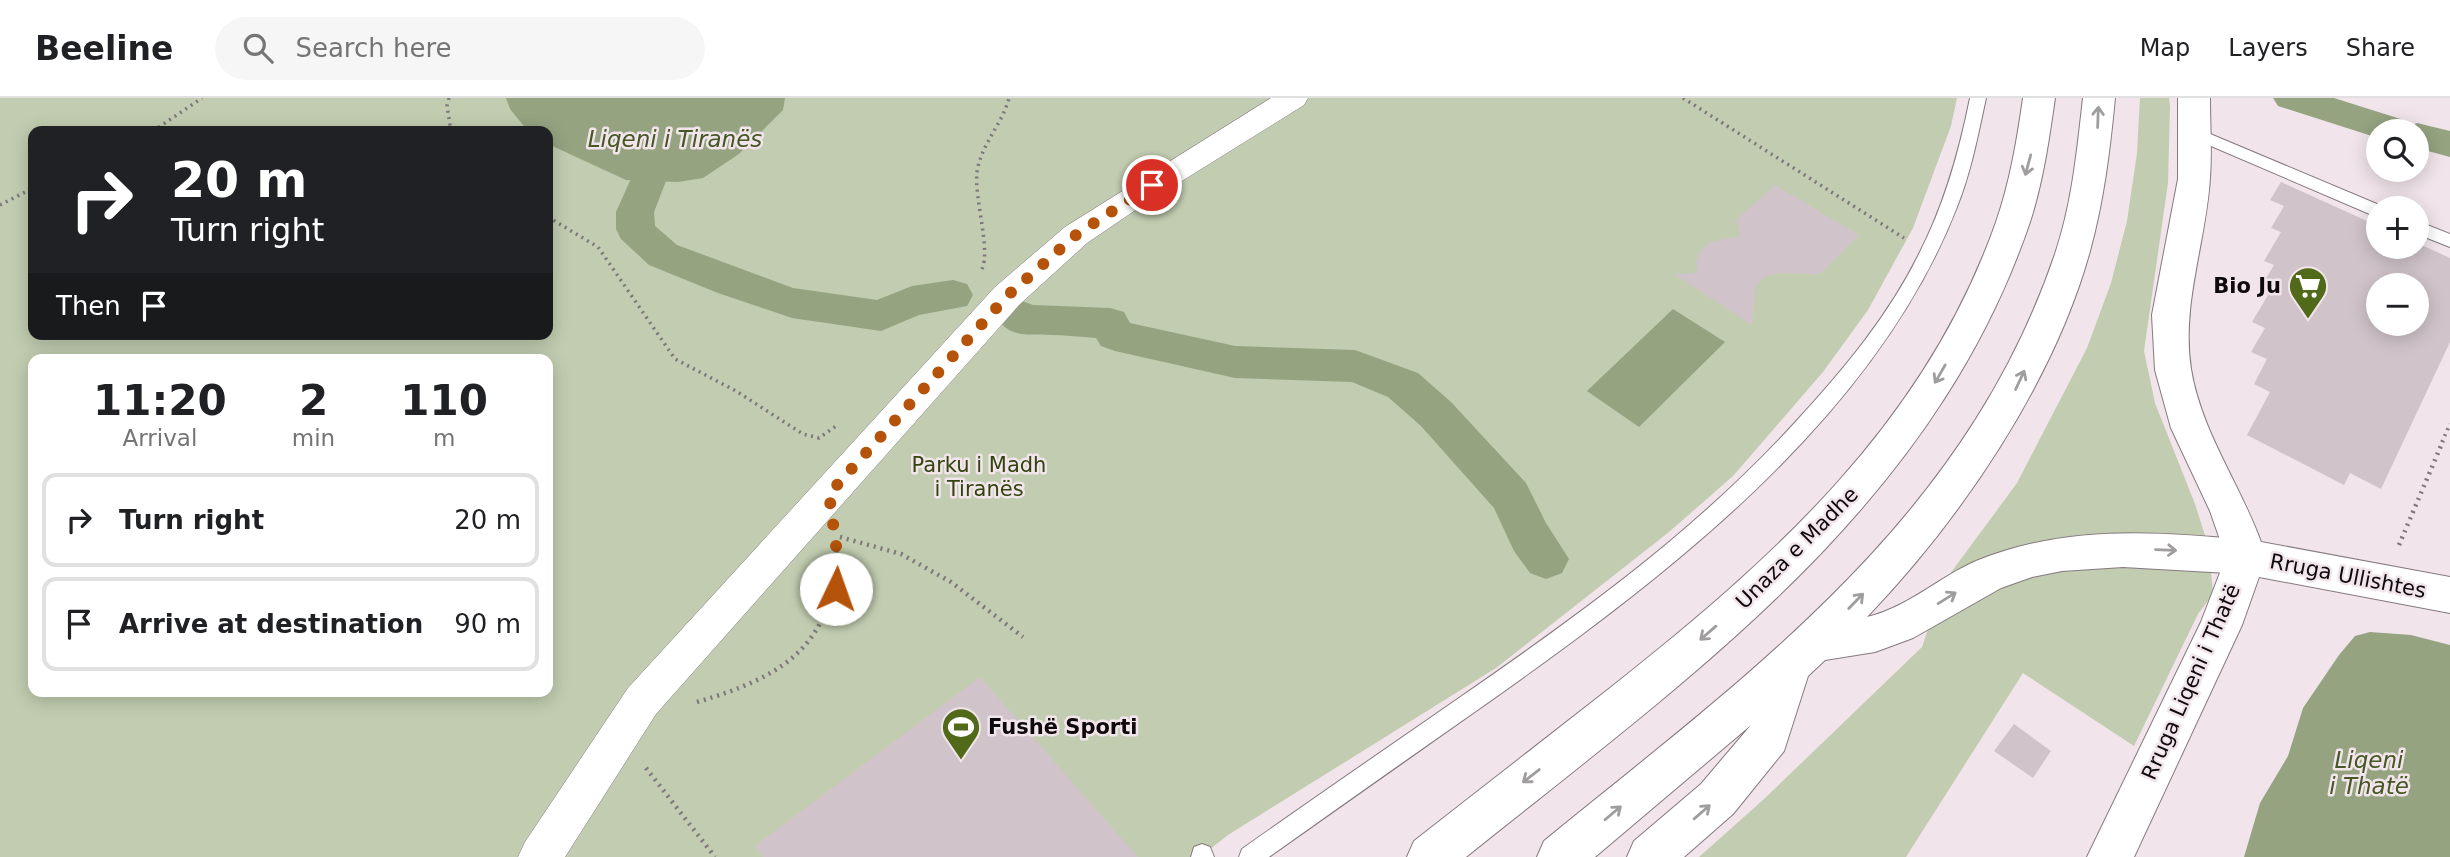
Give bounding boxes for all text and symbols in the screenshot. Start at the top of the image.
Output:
search box [215,17,705,80]
text: Beeline [35,29,173,68]
icon: search [239,29,277,67]
text: Search here [295,33,452,63]
text: Map [2140,34,2190,62]
text: Layers [2228,34,2308,62]
text: Share [2346,34,2415,62]
one-way arrow [2092,105,2105,128]
map controls [2366,119,2429,336]
button: search [2366,119,2429,182]
water label: Liqeni i Tiranës [588,126,762,152]
text: 20 m [171,152,307,209]
one-way arrow [2021,153,2034,176]
icon: right [56,154,147,245]
pin [1122,155,1182,215]
icon: arrive [1133,166,1171,204]
button: + [2366,196,2429,259]
text: Turn right [171,211,324,249]
supermarket icon: Bio Ju [2287,265,2329,320]
button: − [2366,273,2429,336]
place label: Bio Ju [2213,274,2281,298]
icon: arrive [135,287,173,325]
text: Then [56,291,121,321]
one-way arrow [1933,363,1947,383]
one-way arrow [2014,370,2028,391]
text: 11:20 [93,376,227,425]
text: 2 [299,376,328,425]
text: 110 [400,376,488,425]
text: Arrival [123,425,197,451]
text: min [292,425,335,451]
text: m [433,425,455,451]
park label: Parku i Madh i Tiranës [912,453,1046,501]
street label: Unaza e Madhe [1731,482,1863,614]
icon: right [60,501,98,539]
text: Turn right [119,505,264,535]
text: 20 m [454,505,521,535]
one-way arrow [2154,544,2177,557]
street label: Rruga Ullishtes [2268,549,2428,603]
position arrow [799,552,873,626]
street label: Rruga Liqeni i Thatë [2137,580,2245,784]
one-way arrow [1937,590,1957,604]
one-way arrow [1848,593,1865,610]
icon: arrive [60,605,98,643]
text: Arrive at destination [119,609,423,639]
text: 90 m [454,609,521,639]
one-way arrow [1699,625,1717,641]
sports icon: Fushë Sporti [940,706,982,761]
place label: Fushë Sporti [988,715,1137,739]
water label: Liqeni i Thatë [2329,747,2409,799]
one-way arrow [1523,769,1541,784]
one-way arrow [1693,804,1711,820]
one-way arrow [1603,805,1621,821]

